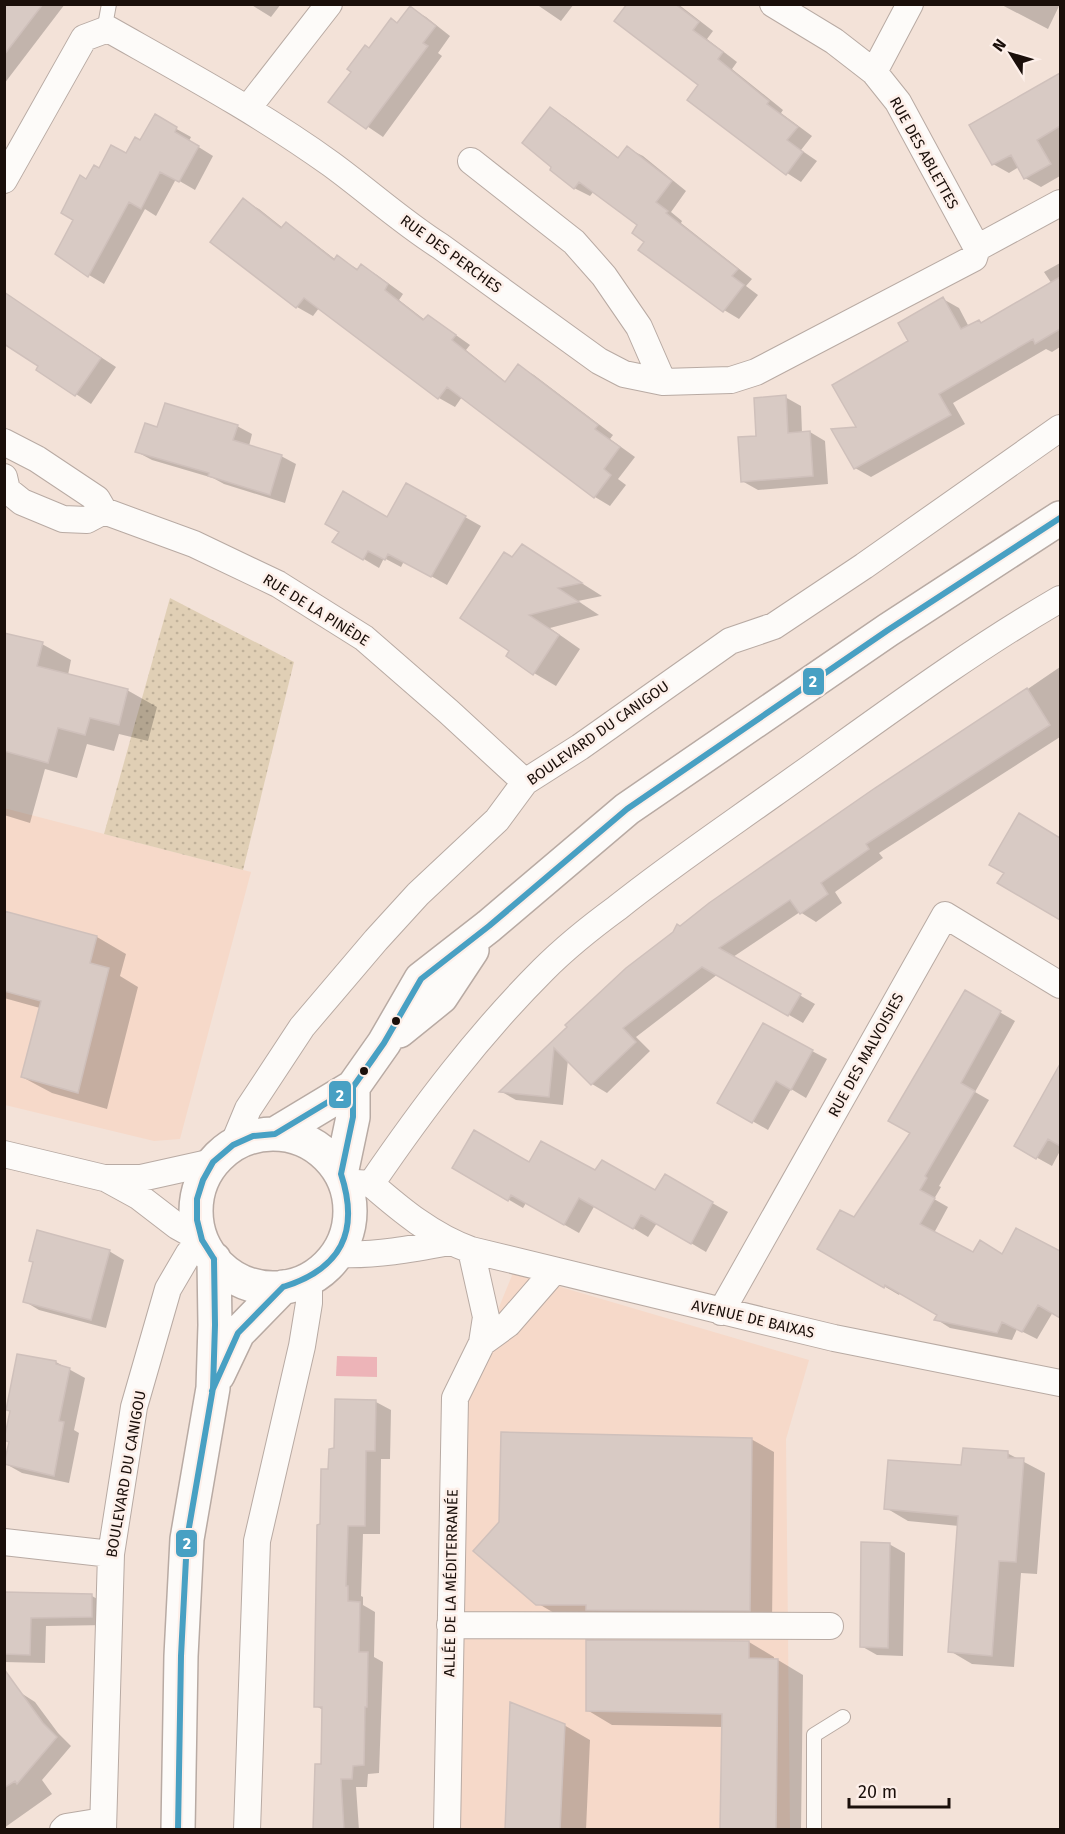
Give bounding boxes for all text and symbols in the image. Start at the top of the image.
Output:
north arrow [981,24,1041,84]
text: N [989,35,1010,55]
street label: RUE DES ABLETTES [886,94,962,212]
street label: RUE DES PERCHES [397,211,505,297]
street label: RUE DE LA PINÈDE [260,570,372,650]
line badge: 2 [802,667,825,696]
text: 2 [809,672,817,691]
street label: BOULEVARD DU CANIGOU [523,677,673,789]
street label: RUE DES MALVOISIES [824,990,908,1120]
unlabelled marker [390,1015,402,1027]
unlabelled marker [358,1065,370,1077]
line badge: 2 [328,1080,352,1109]
text: 2 [336,1086,344,1105]
street label: AVENUE DE BAIXAS [690,1296,816,1342]
street label: BOULEVARD DU CANIGOU [102,1389,150,1559]
street label: ALLÉE DE LA MÉDITERRANÉE [440,1489,462,1677]
line badge: 2 [175,1529,198,1558]
text: 2 [183,1534,191,1553]
scale bar [849,1771,950,1809]
text: 20 m [858,1781,897,1803]

